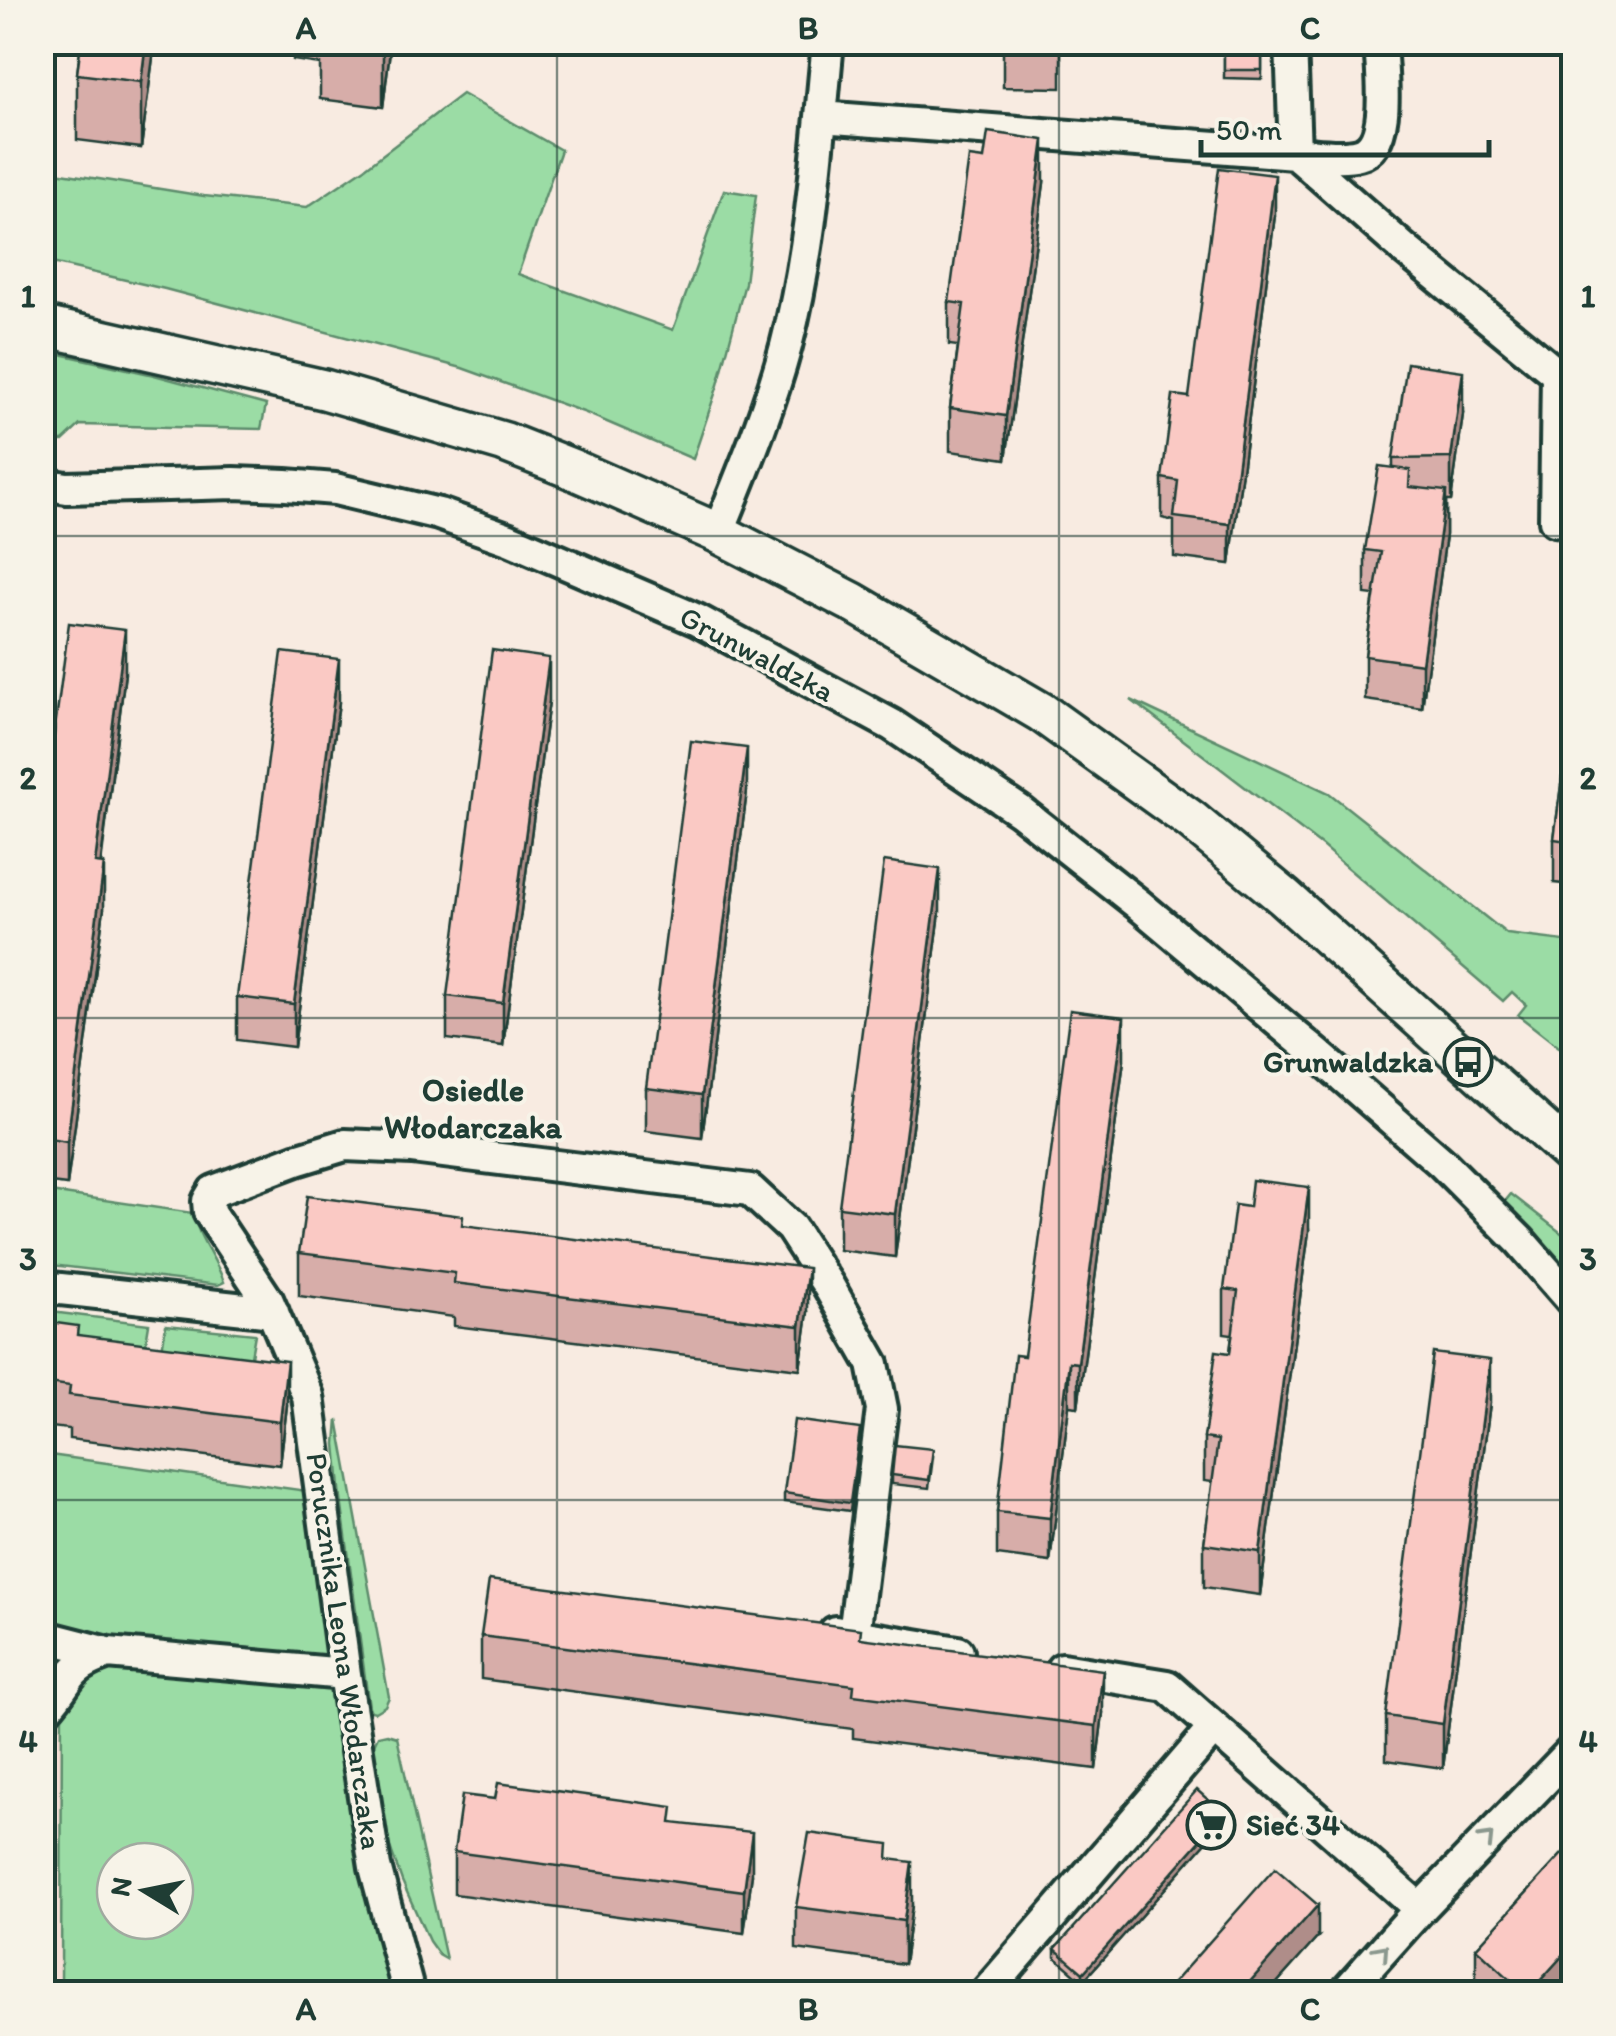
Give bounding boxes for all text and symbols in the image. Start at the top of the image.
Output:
text: A [295,9,317,47]
text: B [798,9,818,47]
text: C [1300,9,1320,47]
scale bar [1201,95,1488,157]
text: 50 m [1216,111,1282,148]
text: 1 [21,277,36,315]
text: 1 [1581,277,1596,315]
street label: Grunwaldzka [674,597,841,710]
text: 2 [20,759,37,797]
text: 2 [1580,759,1597,797]
bus stop icon: Grunwaldzka [1442,1036,1494,1088]
place label: Grunwaldzka [1263,1043,1433,1080]
district label: Osiedle Włodarczaka [384,1071,562,1146]
text: 3 [19,1240,37,1278]
text: 3 [1579,1240,1597,1278]
street label: Porucznika Leona Włodarczaka [298,1450,391,1852]
text: 4 [18,1722,38,1760]
text: 4 [1578,1722,1598,1760]
supermarket icon: Sieć 34 [1185,1799,1237,1851]
place label: Sieć 34 [1246,1806,1340,1843]
one-way arrow [1475,1832,1493,1851]
north arrow [95,1841,195,1941]
text: N [102,1874,139,1899]
one-way arrow [1370,1944,1388,1963]
text: A [295,1990,317,2028]
text: B [798,1990,818,2028]
text: C [1300,1990,1320,2028]

